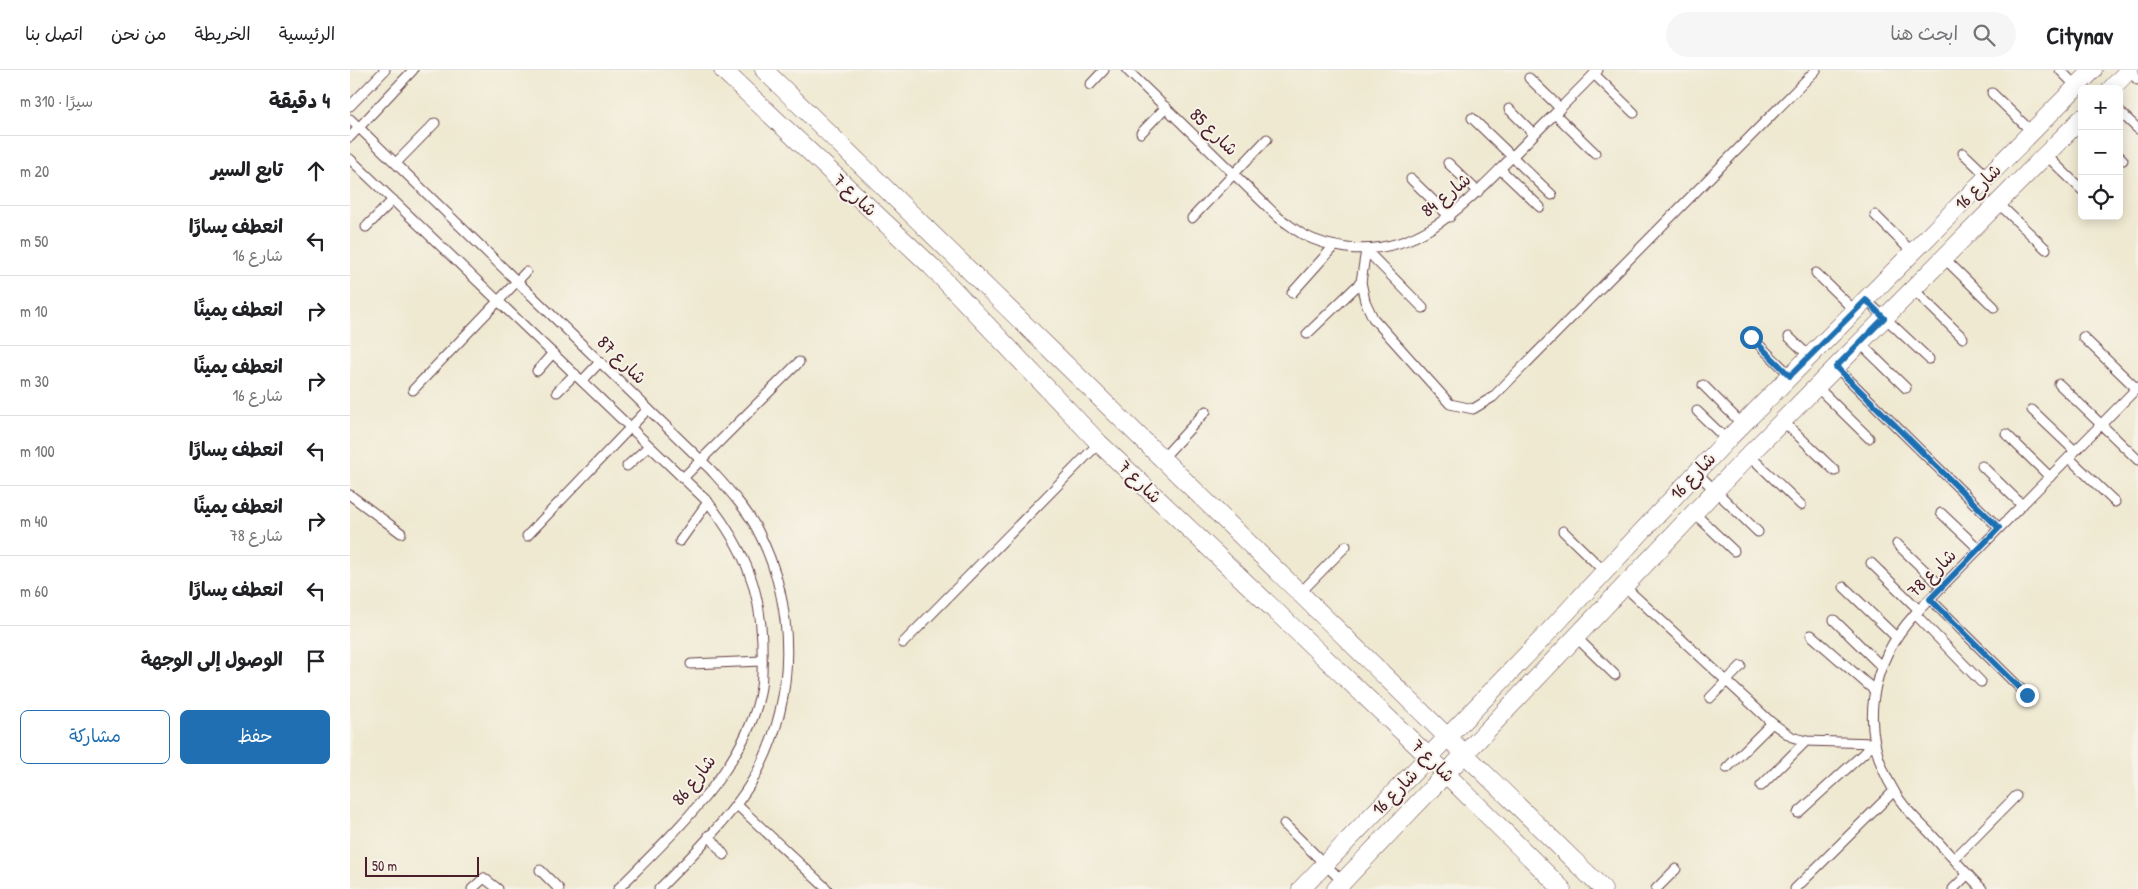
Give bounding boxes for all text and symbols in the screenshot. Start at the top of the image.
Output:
search box [1666,12,2016,57]
text: Citynav [2046,19,2113,51]
text: ابحث هنا [1890,20,1958,46]
text: اتصل بنا [25,21,83,46]
text: من نحن [111,21,167,46]
text: الخريطة [195,21,251,46]
text: الرئيسية [279,21,335,46]
icon: search [1970,21,1998,49]
map controls [2078,85,2123,220]
button: + [2078,85,2123,130]
text: 4 دقيقة [269,86,330,115]
text: سيرًا · 310 m [20,90,93,112]
street label: شارع 85 [1185,102,1244,161]
button: − [2078,130,2123,175]
text: تابع السير [211,156,283,182]
icon: ahead [302,157,330,185]
street label: شارع 16 [1949,158,2007,216]
text: 20 m [20,160,49,182]
street label: شارع 84 [1415,167,1476,222]
street label: شارع 7 [828,168,883,222]
button: locate [2078,175,2123,220]
text: انعطف يسارًا [189,213,283,239]
icon: left [302,227,330,255]
text: 50 m [20,230,49,252]
text: شارع 16 [232,244,283,266]
text: انعطف يمينًا [194,296,283,322]
icon: right [302,297,330,325]
text: 10 m [20,300,48,322]
route start [1740,326,1763,349]
street label: شارع 87 [592,330,653,389]
text: انعطف يمينًا [194,353,283,379]
icon: right [302,367,330,395]
text: 30 m [20,370,49,392]
text: شارع 16 [232,384,283,406]
text: انعطف يسارًا [189,436,283,462]
icon: left [302,437,330,465]
text: 100 m [20,440,55,462]
street label: شارع 16 [1664,446,1721,505]
street label: شارع 7 [1113,455,1168,509]
text: انعطف يمينًا [194,493,283,519]
icon: right [302,507,330,535]
text: 40 m [20,510,48,532]
text: شارع 78 [230,524,283,546]
street label: شارع 78 [1902,543,1962,603]
text: انعطف يسارًا [189,576,283,602]
icon: left [302,577,330,605]
text: 60 m [20,580,48,602]
text: الوصول إلى الوجهة [141,646,283,672]
icon: arrive [302,647,330,675]
route end [2016,684,2039,707]
button: مشاركة [20,710,170,764]
button: حفظ [180,710,330,764]
street label: شارع 7 [1406,734,1461,788]
street label: شارع 86 [666,749,721,810]
street label: شارع 16 [1366,763,1423,821]
scale bar [365,854,479,877]
text: 50 m [372,856,397,875]

